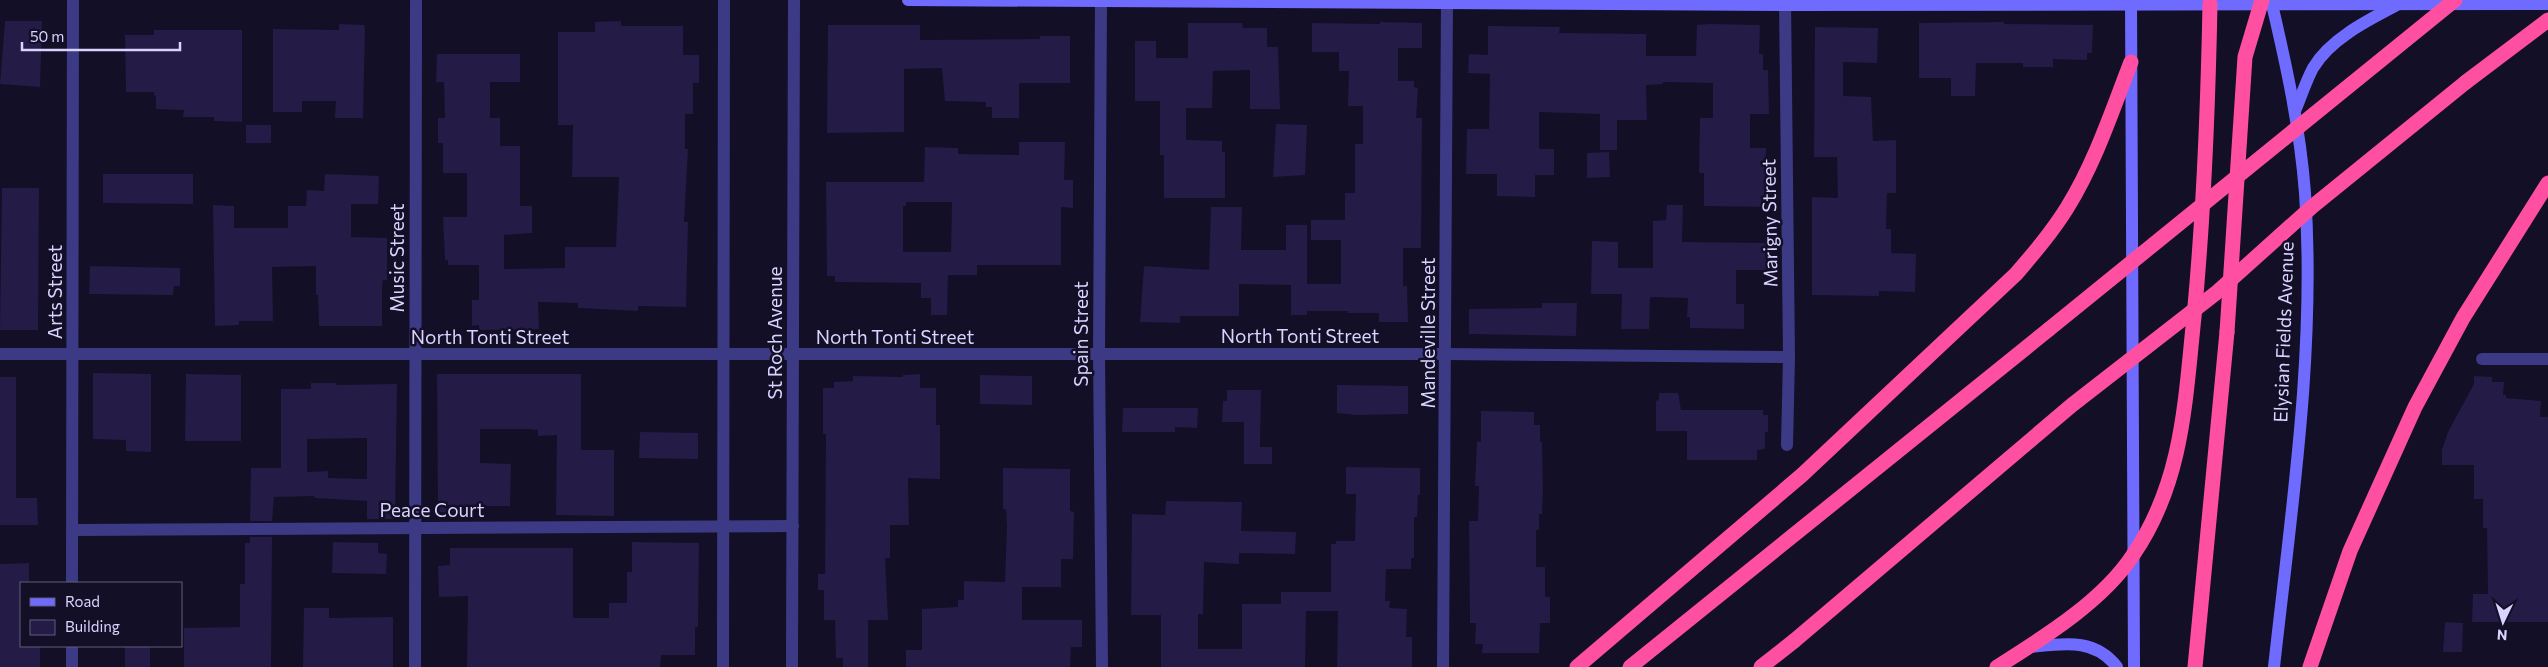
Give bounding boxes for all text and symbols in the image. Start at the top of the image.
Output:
scale bar [22,20,180,52]
text: 50 m [30,27,64,45]
street label: Marigny Street [1756,158,1782,287]
street label: Music Street [385,203,408,313]
street label: Elysian Fields Avenue [2268,241,2298,423]
street label: Arts Street [43,245,66,339]
street label: Mandeville Street [1416,257,1439,409]
street label: St Roch Avenue [763,266,786,400]
street label: Spain Street [1069,281,1092,387]
street label: North Tonti Street [1221,324,1379,347]
street label: North Tonti Street [411,325,569,348]
street label: North Tonti Street [816,325,974,348]
street label: Peace Court [380,498,485,521]
legend [20,582,182,647]
text: Road [65,592,100,610]
north arrow [2478,597,2528,647]
text: Building [65,617,120,635]
text: N [2496,627,2508,644]

